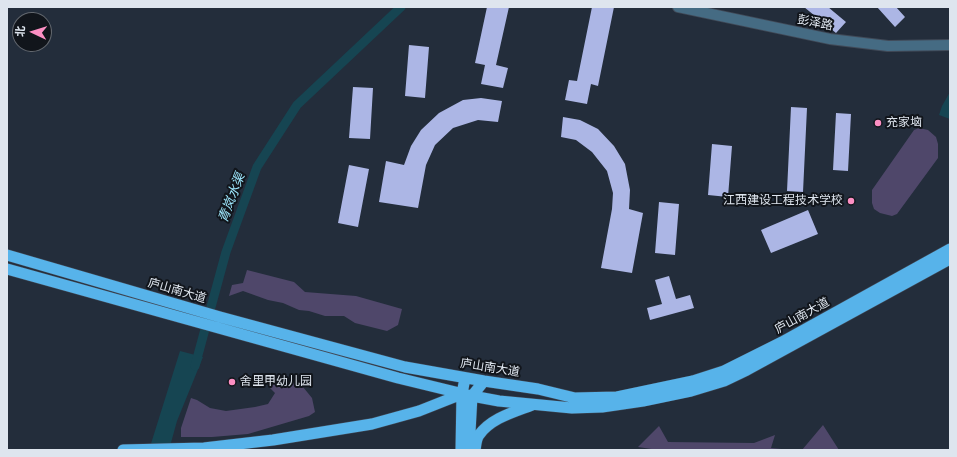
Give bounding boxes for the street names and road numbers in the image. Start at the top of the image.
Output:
street label: 彭泽路 [796,12,834,34]
street label: 庐山南大道 [146,276,208,306]
street label: 庐山南大道 [772,295,832,337]
street label: 庐山南大道 [459,356,521,380]

